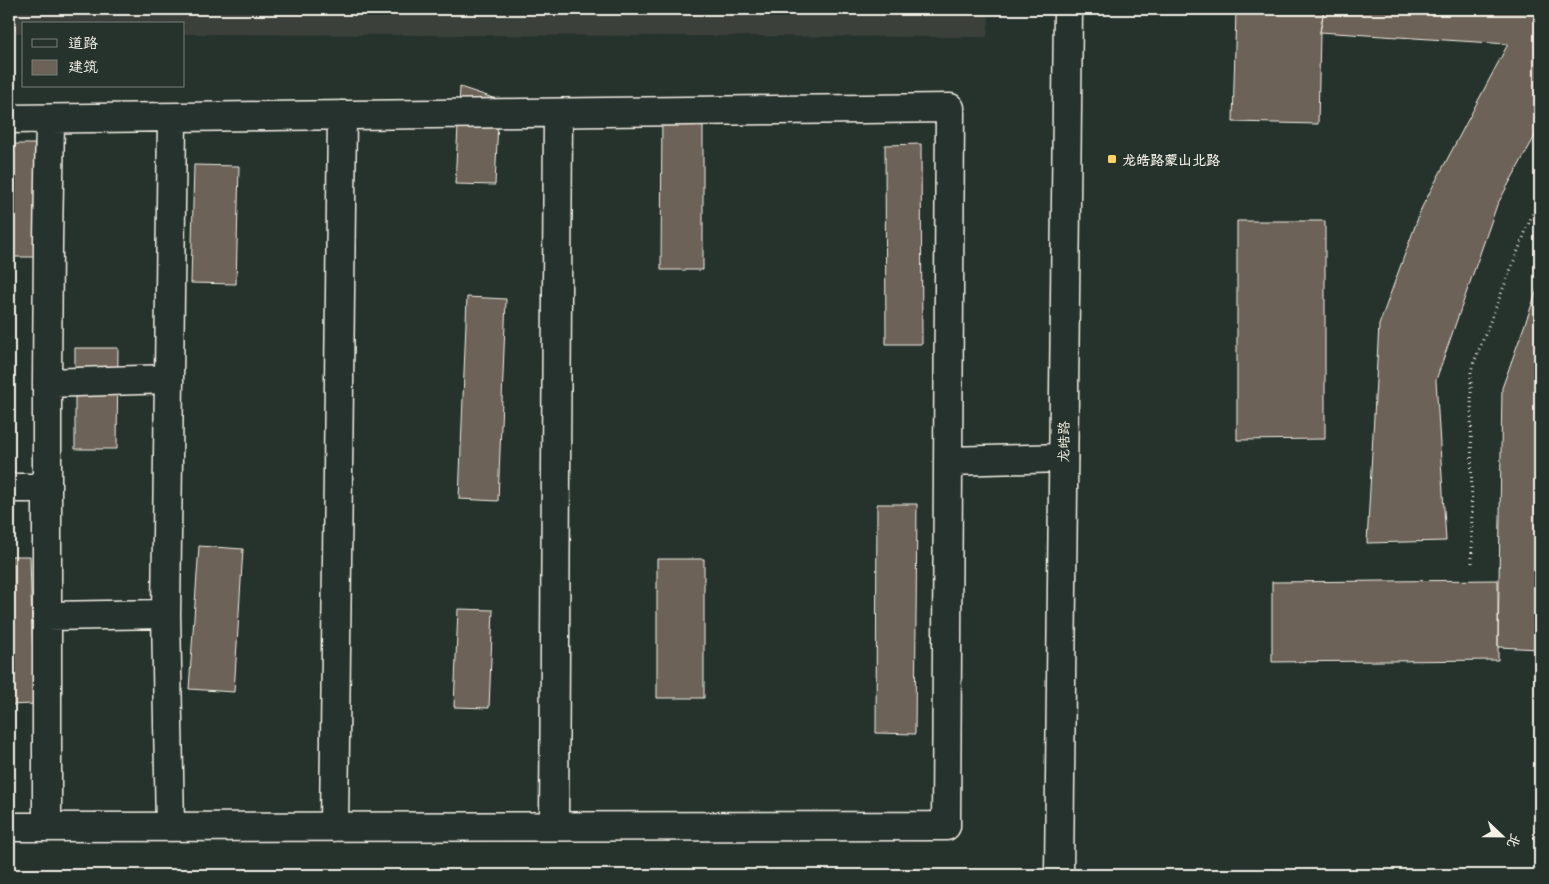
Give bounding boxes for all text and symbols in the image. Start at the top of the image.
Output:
legend [22,22,185,88]
text: 道路 [68,32,98,52]
text: 建筑 [68,56,98,76]
place label: 龙皓路蒙山北路 [1122,150,1220,169]
marker: 龙皓路蒙山北路 [1106,153,1118,165]
street label: 龙皓路 [1053,421,1073,463]
north arrow [1476,812,1526,862]
text: 北 [1503,831,1526,851]

